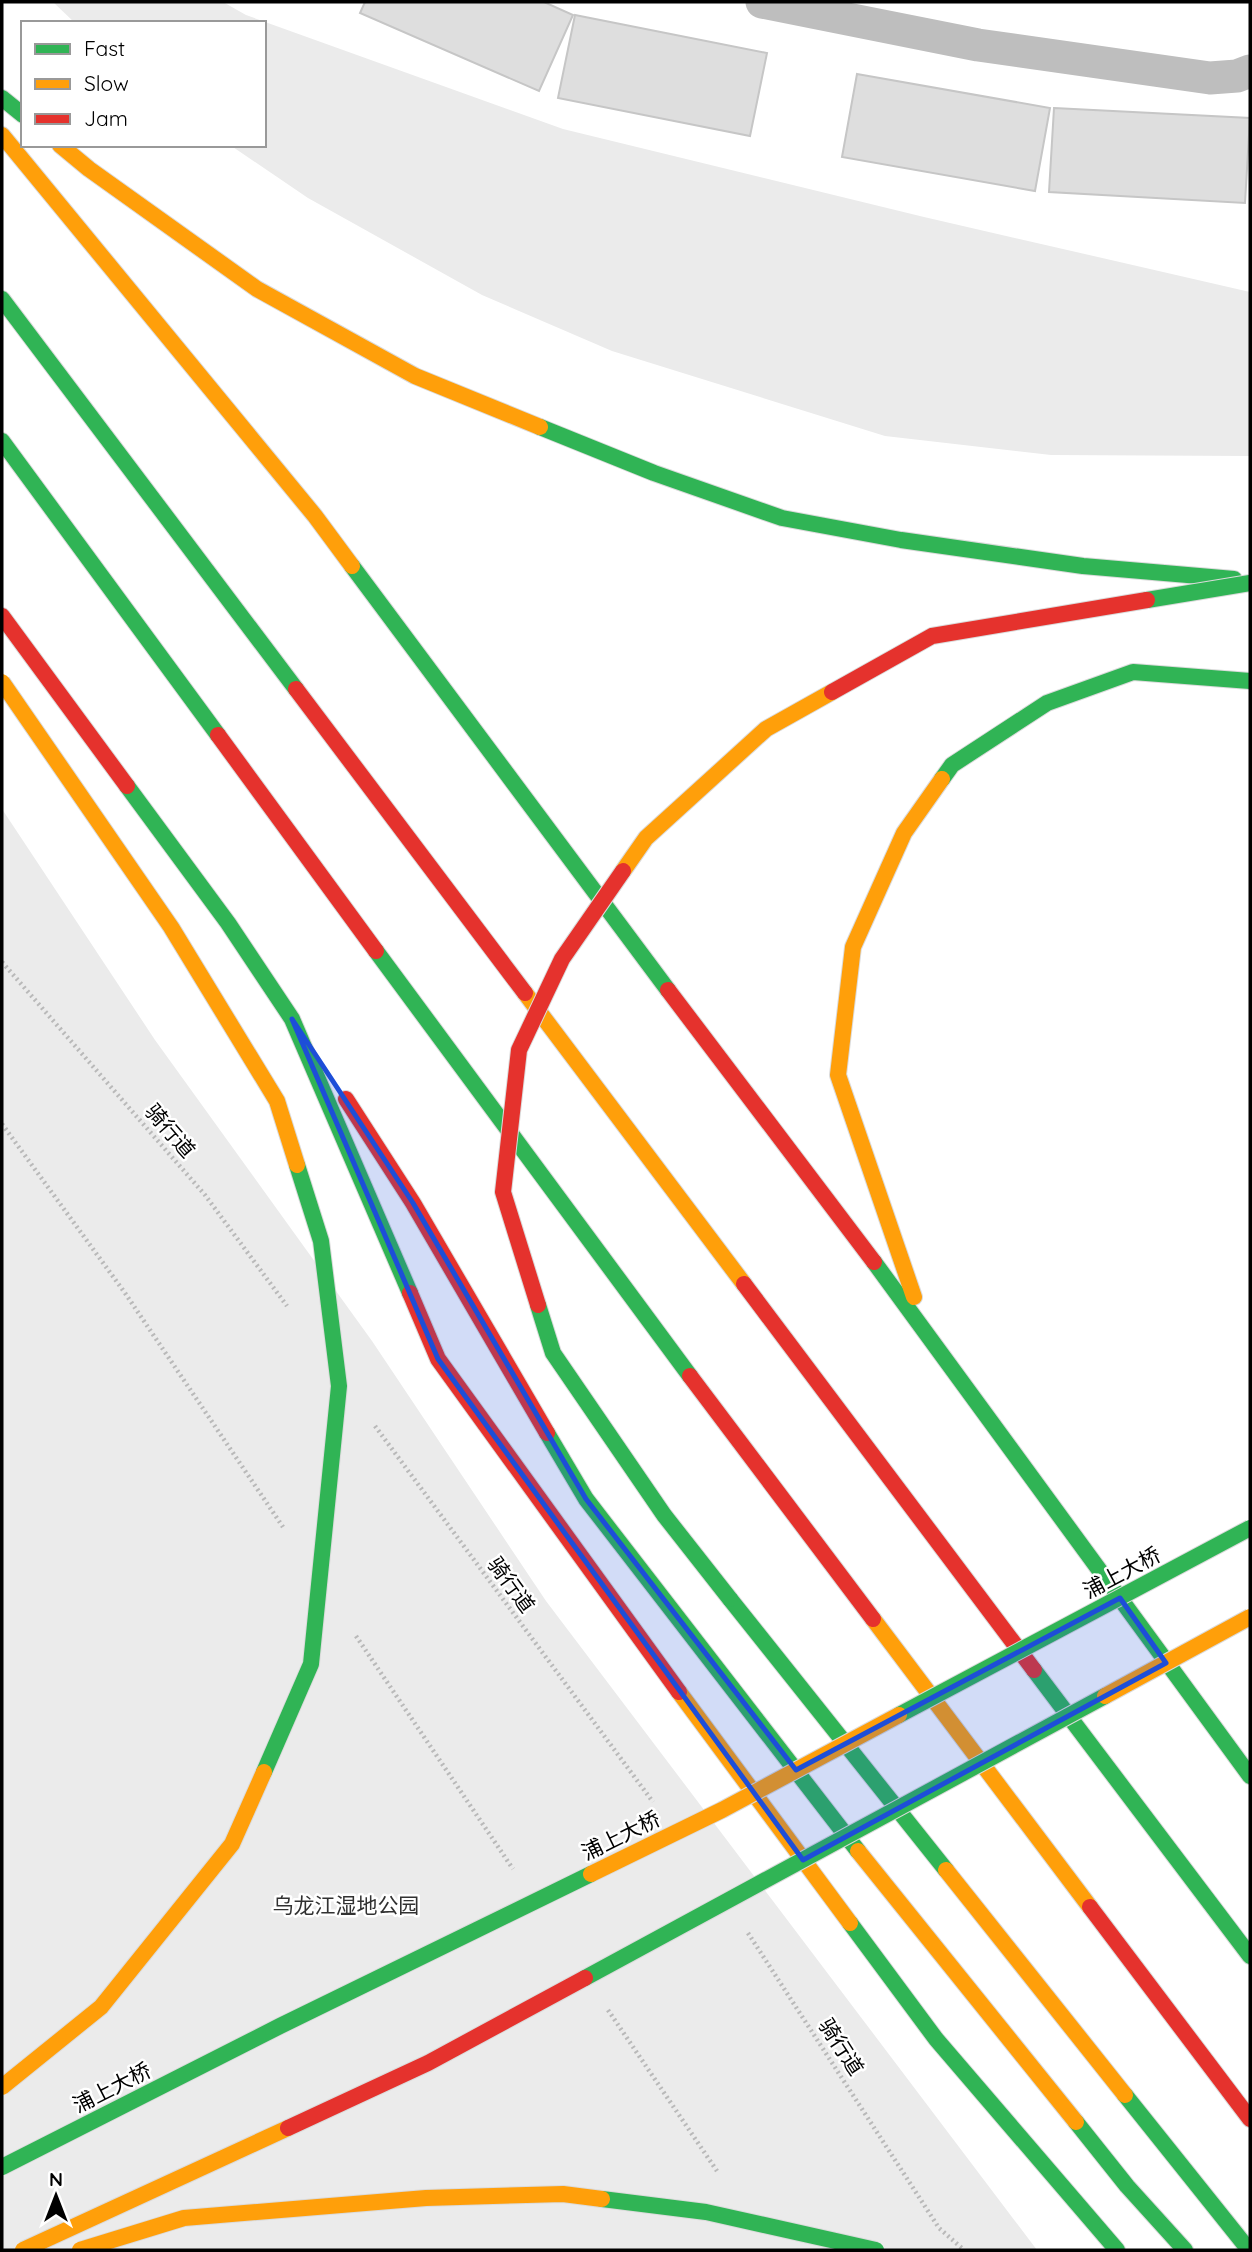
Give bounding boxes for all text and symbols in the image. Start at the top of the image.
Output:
legend [21,21,266,147]
text: Fast [84,35,125,61]
text: Slow [84,70,129,96]
text: Jam [84,105,128,131]
street label: 骑行道 [140,1098,201,1163]
street label: 浦上大桥 [1078,1541,1165,1603]
street label: 骑行道 [483,1551,541,1618]
street label: 浦上大桥 [577,1805,664,1865]
park label: 乌龙江湿地公园 [273,1892,420,1918]
street label: 骑行道 [814,2013,870,2080]
street label: 浦上大桥 [68,2056,155,2118]
north arrow [21,2161,91,2231]
text: N [49,2167,63,2191]

